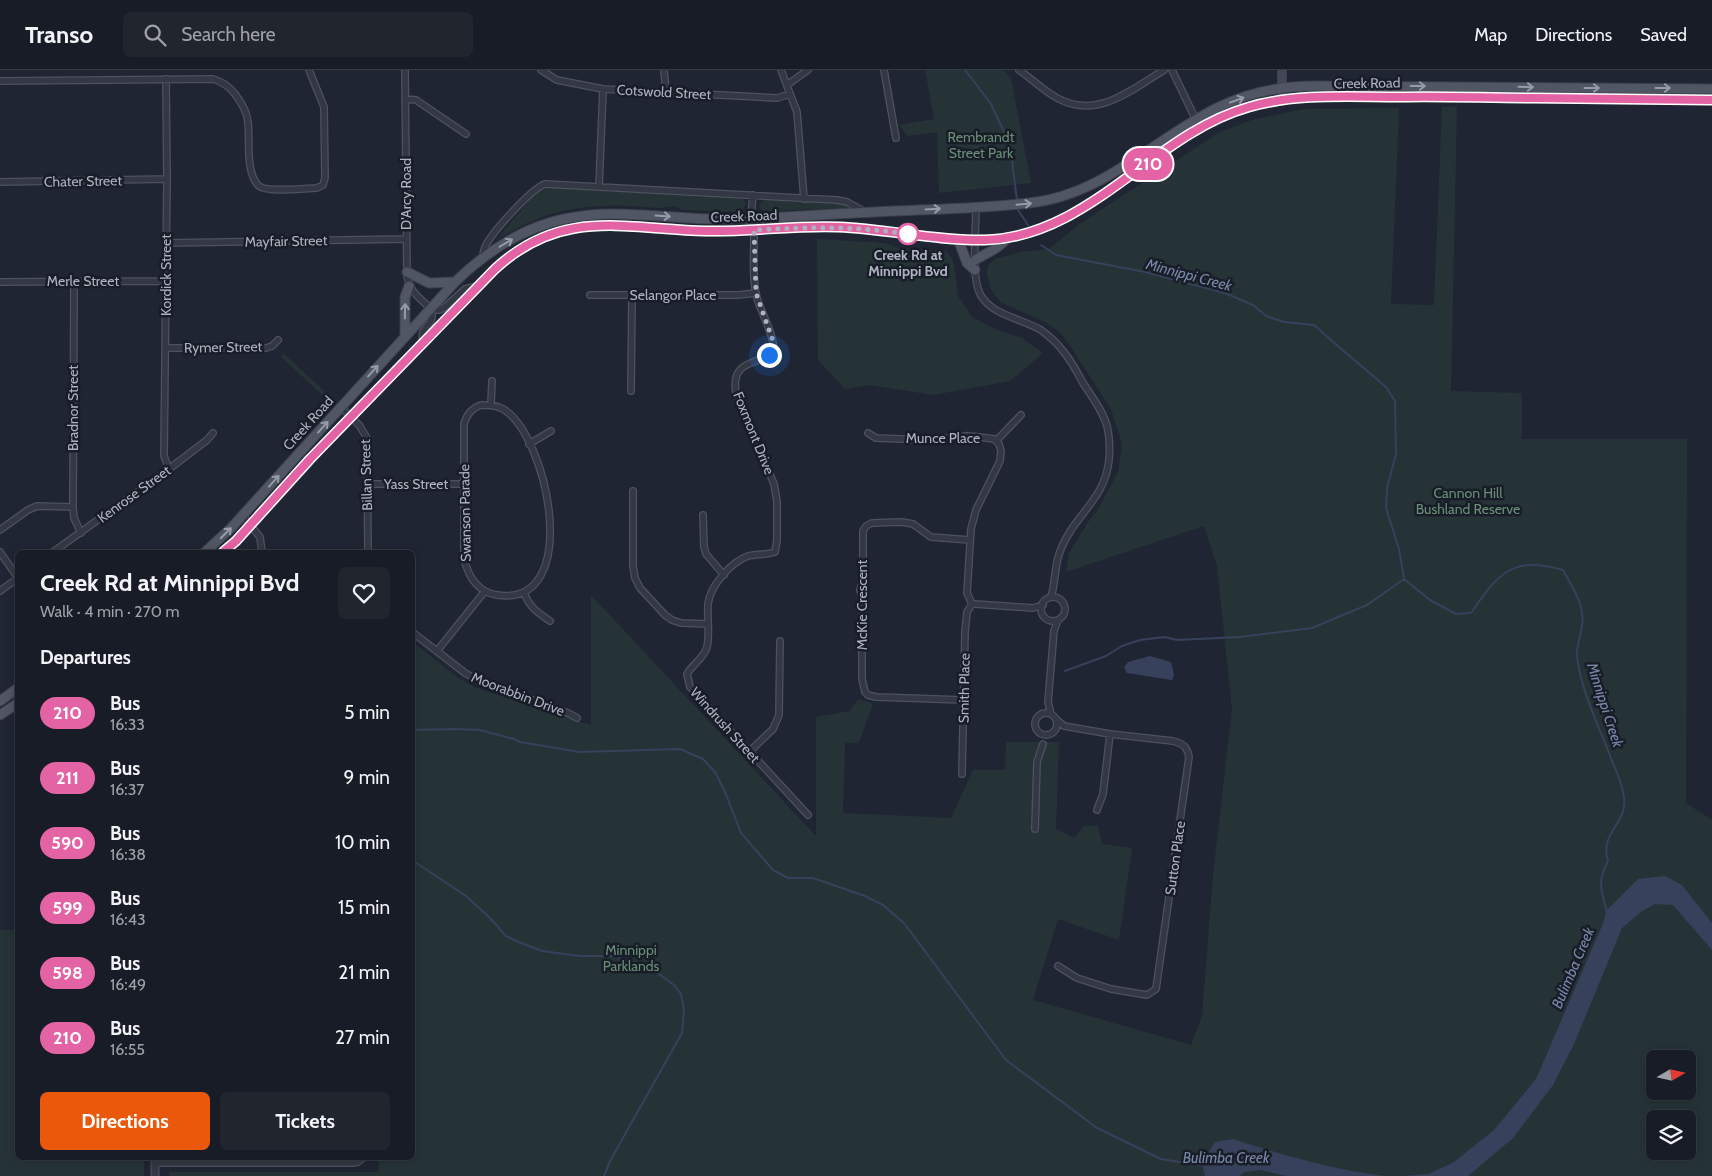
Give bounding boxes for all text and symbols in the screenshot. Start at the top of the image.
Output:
search box [123,12,473,57]
text: Transo [25,20,93,49]
icon: search [141,21,169,49]
text: Search here [181,23,276,46]
text: Map [1474,24,1507,46]
text: Directions [1535,24,1612,46]
text: Saved [1640,24,1687,46]
street label: Creek Road [1333,73,1401,93]
street label: Cotswold Street [616,81,712,103]
one-way arrow [1410,81,1426,91]
one-way arrow [1517,82,1533,92]
one-way arrow [1584,83,1600,93]
one-way arrow [1655,83,1671,93]
one-way arrow [1230,94,1245,103]
park label: Rembrandt Street Park [948,128,1015,162]
line badge: 210 [1119,148,1177,180]
text: 210 [1134,153,1162,175]
street label: D'Arcy Road [397,158,415,230]
street label: Chater Street [44,171,123,191]
one-way arrow [1016,199,1032,209]
one-way arrow [924,204,941,214]
street label: Creek Road [710,206,778,226]
one-way arrow [654,212,670,221]
marker: Creek Rd at Minnippi Bvd [897,223,919,245]
street label: Mayfair Street [245,231,328,251]
street label: Kordick Street [157,234,175,316]
one-way arrow [498,237,512,247]
place label: Creek Rd at Minnippi Bvd [868,246,948,280]
water label: Minnippi Creek [1143,255,1234,295]
street label: Merle Street [47,272,119,290]
street label: Selangor Place [630,286,716,304]
one-way arrow [400,303,409,319]
street label: Rymer Street [184,337,263,357]
your location [757,343,782,368]
one-way arrow [367,364,379,377]
street label: Bradnor Street [64,365,82,451]
street label: Foxmont Drive [729,389,779,477]
street label: Creek Road [279,392,337,454]
one-way arrow [317,421,328,434]
street label: Munce Place [906,429,980,447]
street label: Billan Street [356,439,376,511]
street label: Kenrose Street [94,461,174,527]
street label: Swanson Parade [455,464,475,562]
one-way arrow [268,475,280,488]
street label: Yass Street [383,475,448,493]
park label: Cannon Hill Bushland Reserve [1416,484,1520,518]
one-way arrow [220,527,232,540]
street label: McKie Crescent [853,559,871,650]
button: heart [338,567,390,619]
text: Creek Rd at Minnippi Bvd [40,568,300,597]
text: Walk · 4 min · 270 m [40,602,179,621]
text: Departures [40,646,131,669]
street label: Smith Place [954,653,974,723]
water label: Minnippi Creek [1583,659,1627,750]
street label: Moorabbin Drive [469,668,567,720]
street label: Windrush Street [686,683,764,767]
text: Bus [110,692,140,715]
text: 5 min [344,701,390,724]
text: 210 [53,702,82,724]
text: 16:33 [110,715,145,734]
text: Bus [110,757,140,780]
text: 9 min [344,766,390,789]
text: 211 [56,767,79,789]
text: 16:37 [110,780,144,799]
street label: Sutton Place [1161,820,1189,896]
text: Bus [110,822,140,845]
text: 10 min [335,831,390,854]
text: 590 [51,832,84,854]
text: 16:38 [110,845,146,864]
text: Bus [110,887,140,910]
text: 15 min [338,896,390,919]
text: 599 [53,897,82,919]
text: 16:43 [110,910,146,929]
water label: Bulimba Creek [1548,924,1598,1011]
park label: Minnippi Parklands [603,941,660,975]
text: Bus [110,952,140,975]
text: 21 min [338,961,390,984]
text: 598 [52,962,83,984]
text: 16:49 [110,975,146,994]
text: Bus [110,1017,140,1040]
text: 27 min [335,1026,390,1049]
text: 210 [53,1027,82,1049]
text: 16:55 [110,1040,145,1059]
north arrow [1646,1050,1696,1100]
map controls [1646,1050,1696,1160]
button: Directions [40,1092,210,1150]
button: Tickets [220,1092,390,1150]
button: layers [1646,1110,1696,1160]
water label: Bulimba Creek [1183,1149,1270,1167]

